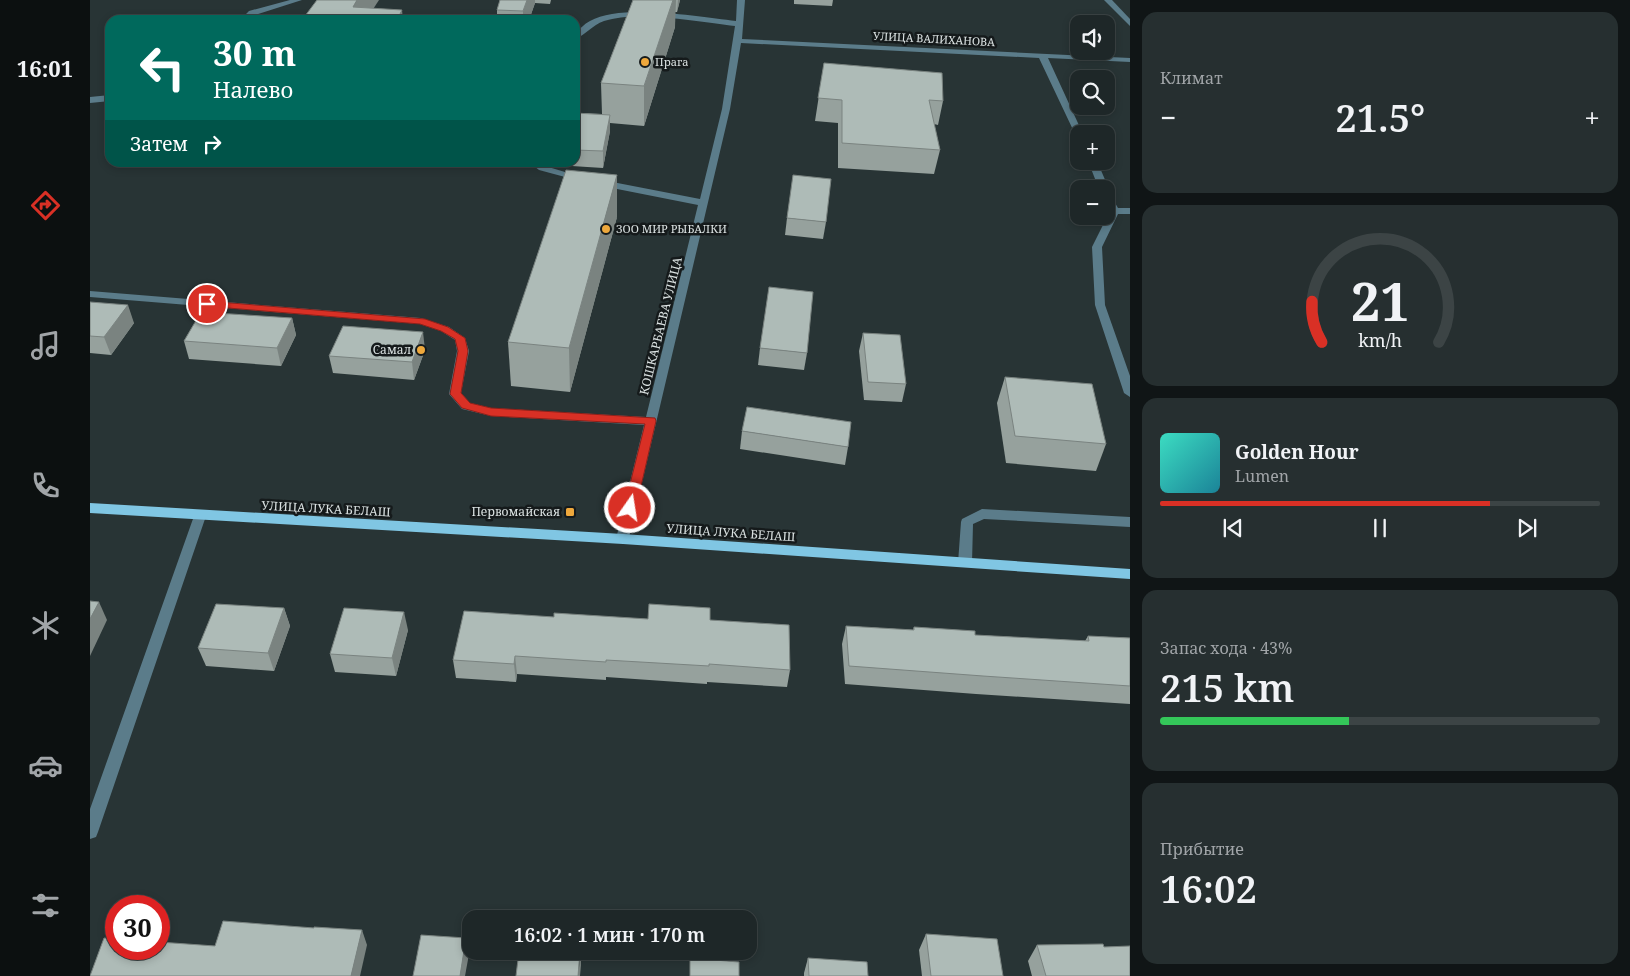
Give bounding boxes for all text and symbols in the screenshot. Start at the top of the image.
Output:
map controls [1070,15,1115,225]
button: sound [1070,15,1115,60]
street label: УЛИЦА ВАЛИХАНОВА [873,28,996,49]
text: 30 m [213,29,296,76]
icon: left [130,35,195,100]
text: 16:01 [17,53,73,83]
place label: Прага [655,54,688,69]
marker: Прага [639,56,651,68]
text: Климат [1160,67,1223,89]
button: search [1070,70,1115,115]
text: Налево [213,74,293,104]
text: 21.5° [1335,91,1425,143]
text: − [1160,98,1176,136]
text: + [1584,98,1600,136]
button: + [1070,125,1115,170]
icon: right [198,130,226,158]
text: Затем [130,131,188,157]
button: − [1070,180,1115,225]
icon: directions [28,188,63,223]
place label: ЗОО МИР РЫБАЛКИ [616,221,727,236]
marker: ЗОО МИР РЫБАЛКИ [600,223,612,235]
street label: КОШКАРБАЕВА УЛИЦА [635,255,686,397]
text: 21 [1351,265,1409,336]
pin [186,283,228,325]
icon: arrive [193,290,221,318]
icon: music [28,328,63,363]
text: km/h [1358,328,1402,352]
place label: Самал [373,341,411,358]
marker: Самал [415,344,427,356]
text: Golden Hour [1235,439,1359,465]
text: Lumen [1235,465,1289,487]
icon: phone [28,468,63,503]
position arrow [603,481,655,533]
street label: УЛИЦА ЛУКА БЕЛАШ [261,497,391,520]
place label: Первомайская [471,503,560,520]
marker: Первомайская [564,506,576,518]
icon: previous [1219,514,1247,542]
icon: pause [1366,514,1394,542]
icon: next [1513,514,1541,542]
street label: УЛИЦА ЛУКА БЕЛАШ [666,520,796,545]
icon: climate [28,608,63,643]
text: Запас хода · 43% [1160,637,1292,659]
text: 215 km [1160,661,1294,713]
icon: car [28,748,63,783]
text: Прибытие [1160,838,1244,860]
text: 16:02 [1160,862,1257,914]
icon: filters [28,888,63,923]
speed limit sign: 30 [105,895,170,960]
text: 16:02 · 1 мин · 170 m [514,922,705,948]

